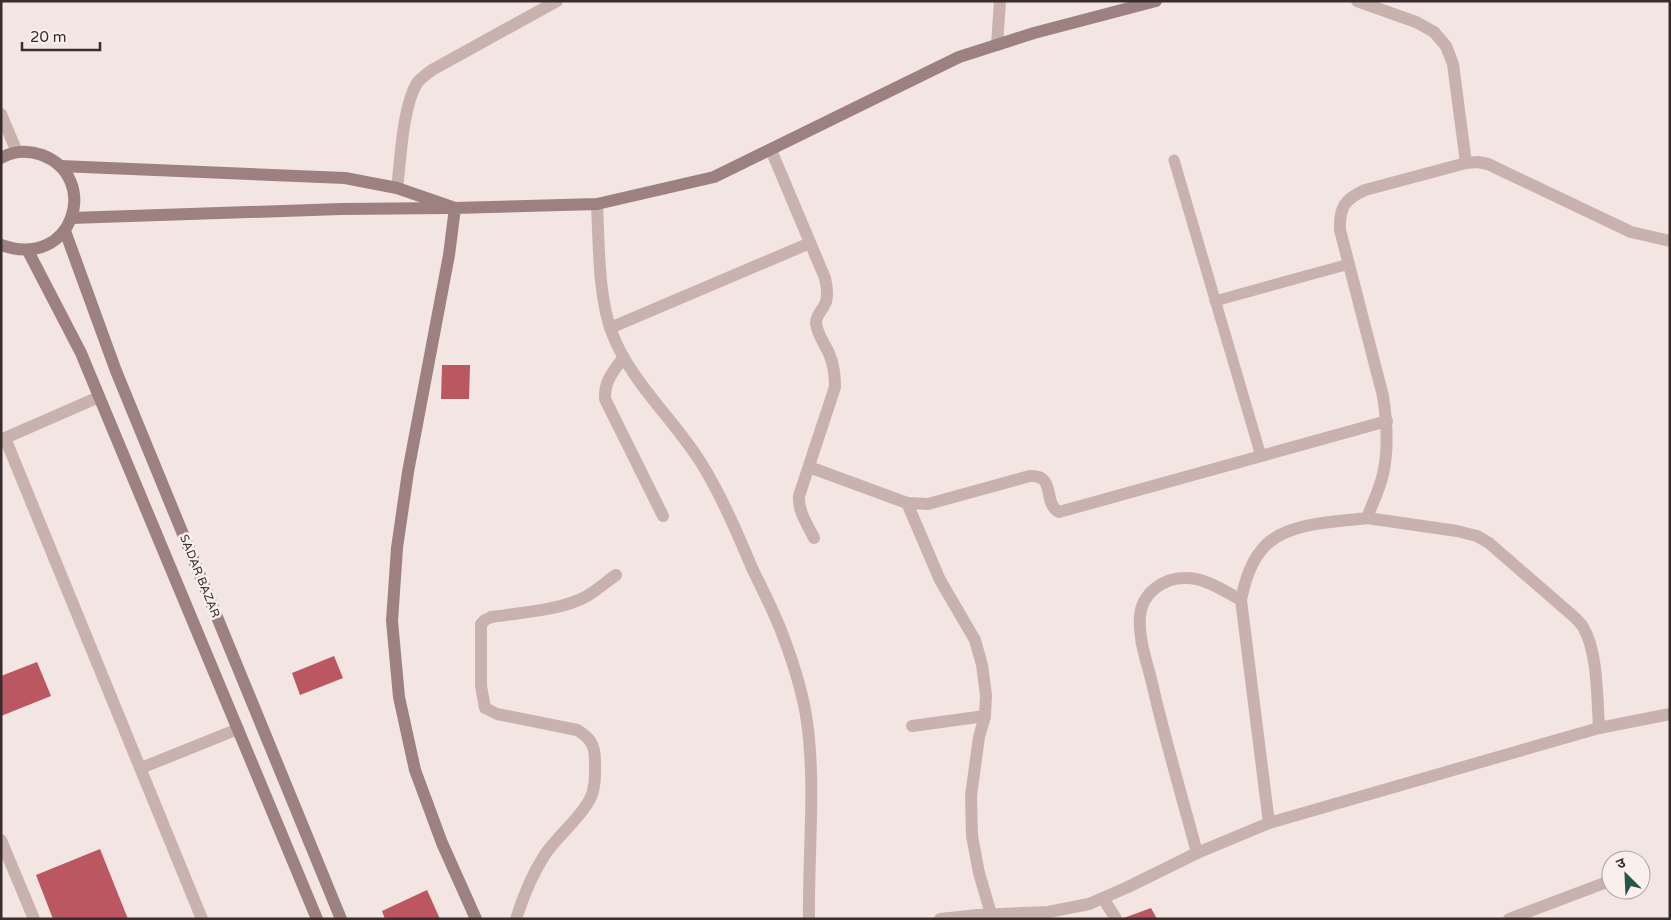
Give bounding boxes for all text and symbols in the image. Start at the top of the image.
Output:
scale bar [22,20,100,52]
text: 20 m [30,28,67,46]
street label: SADAR BAZAR [177,532,223,620]
north arrow [1601,850,1651,900]
text: उ [1614,854,1629,873]

